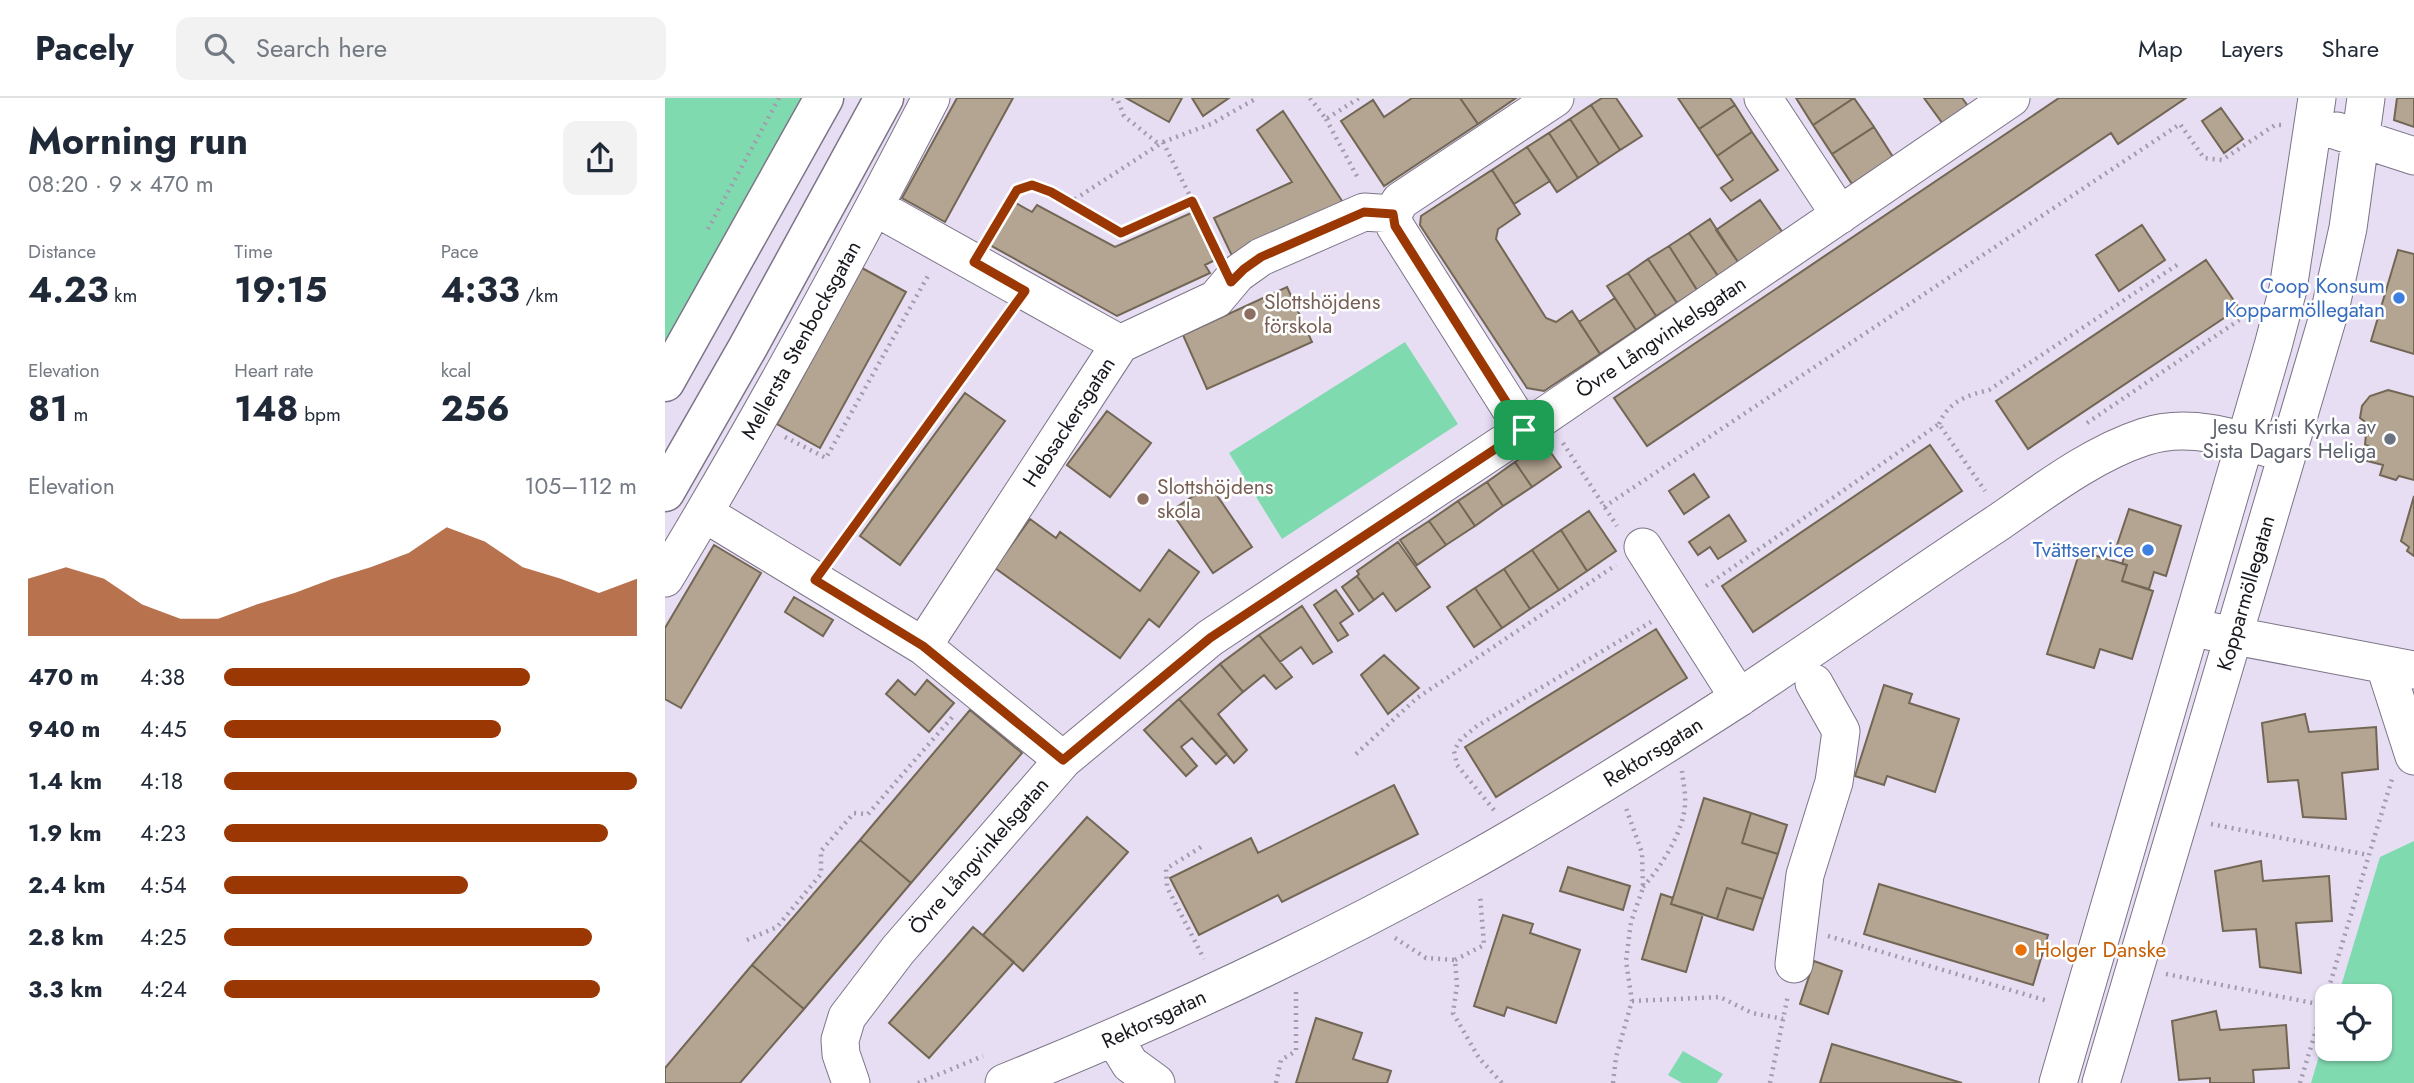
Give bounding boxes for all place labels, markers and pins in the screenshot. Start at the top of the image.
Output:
place label: Coop Konsum Kopparmöllegatan [2224,271,2385,325]
place label: Slottshöjdens förskola [1264,287,1380,341]
marker: Coop Konsum Kopparmöllegatan [2391,290,2407,306]
marker: Slottshöjdens förskola [1242,306,1258,322]
pin [1494,400,1554,460]
place label: Jesu Kristi Kyrka av Sista Dagars Heliga [2203,412,2377,466]
marker: Jesu Kristi Kyrka av Sista Dagars Heliga [2382,431,2398,447]
place label: Slottshöjdens skola [1157,472,1273,526]
marker: Slottshöjdens skola [1135,491,1151,507]
place label: Tvättservice [2033,535,2134,565]
marker: Tvättservice [2140,542,2156,558]
place label: Holger Danske [2035,935,2166,965]
marker: Holger Danske [2013,942,2029,958]

